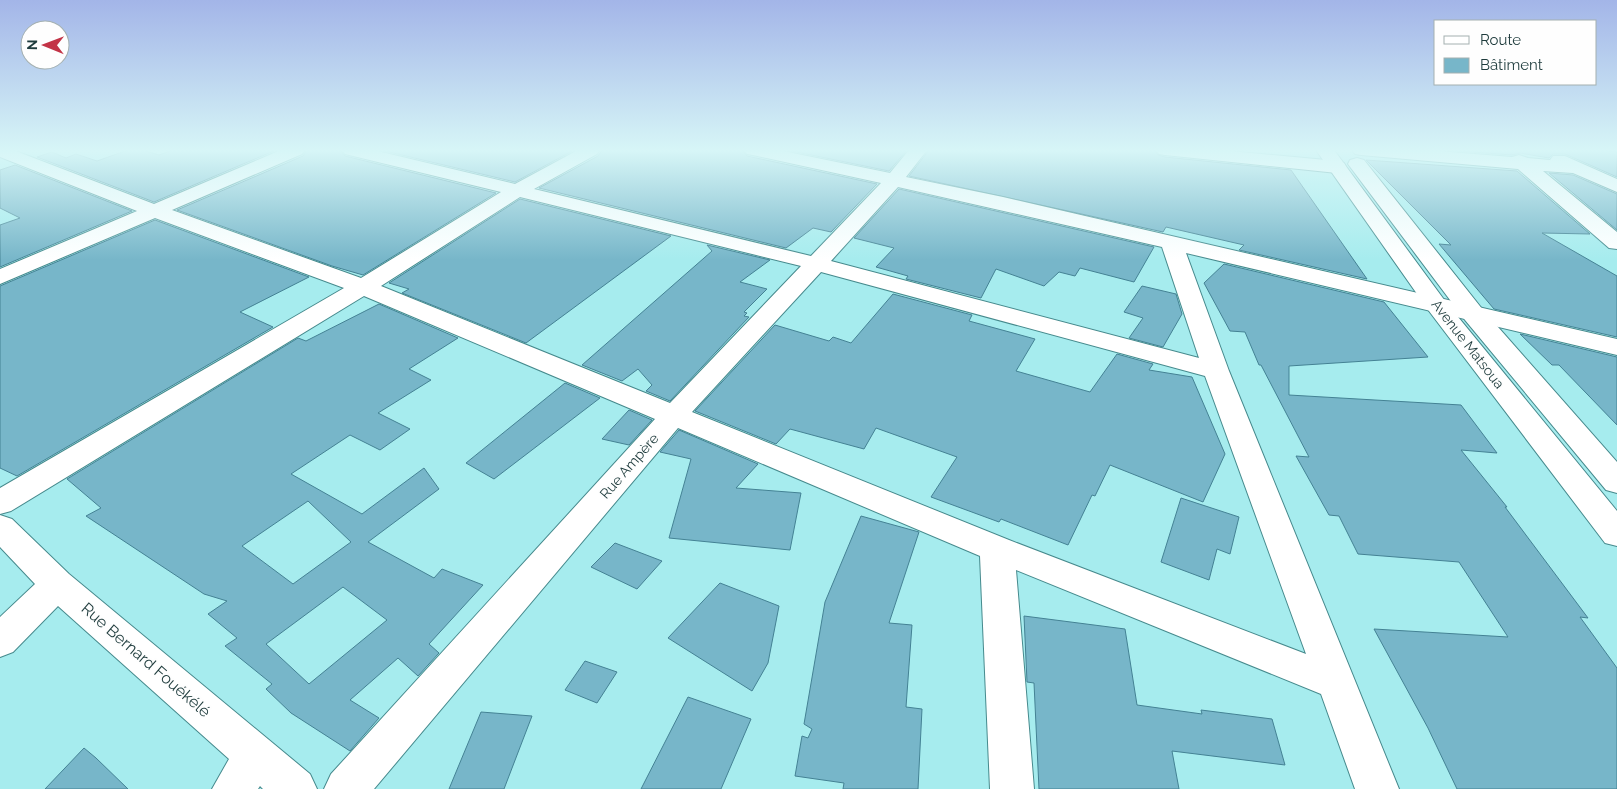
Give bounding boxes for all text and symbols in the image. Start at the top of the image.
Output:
north arrow [20,20,70,70]
legend [1434,20,1597,85]
text: Route [1480,31,1521,49]
text: N [24,39,40,50]
text: Bâtiment [1480,56,1543,74]
street label: Avenue Matsoua [1428,296,1508,392]
street label: Rue Ampère [596,430,662,502]
street label: Rue Bernard Fouékélé [78,599,214,721]

